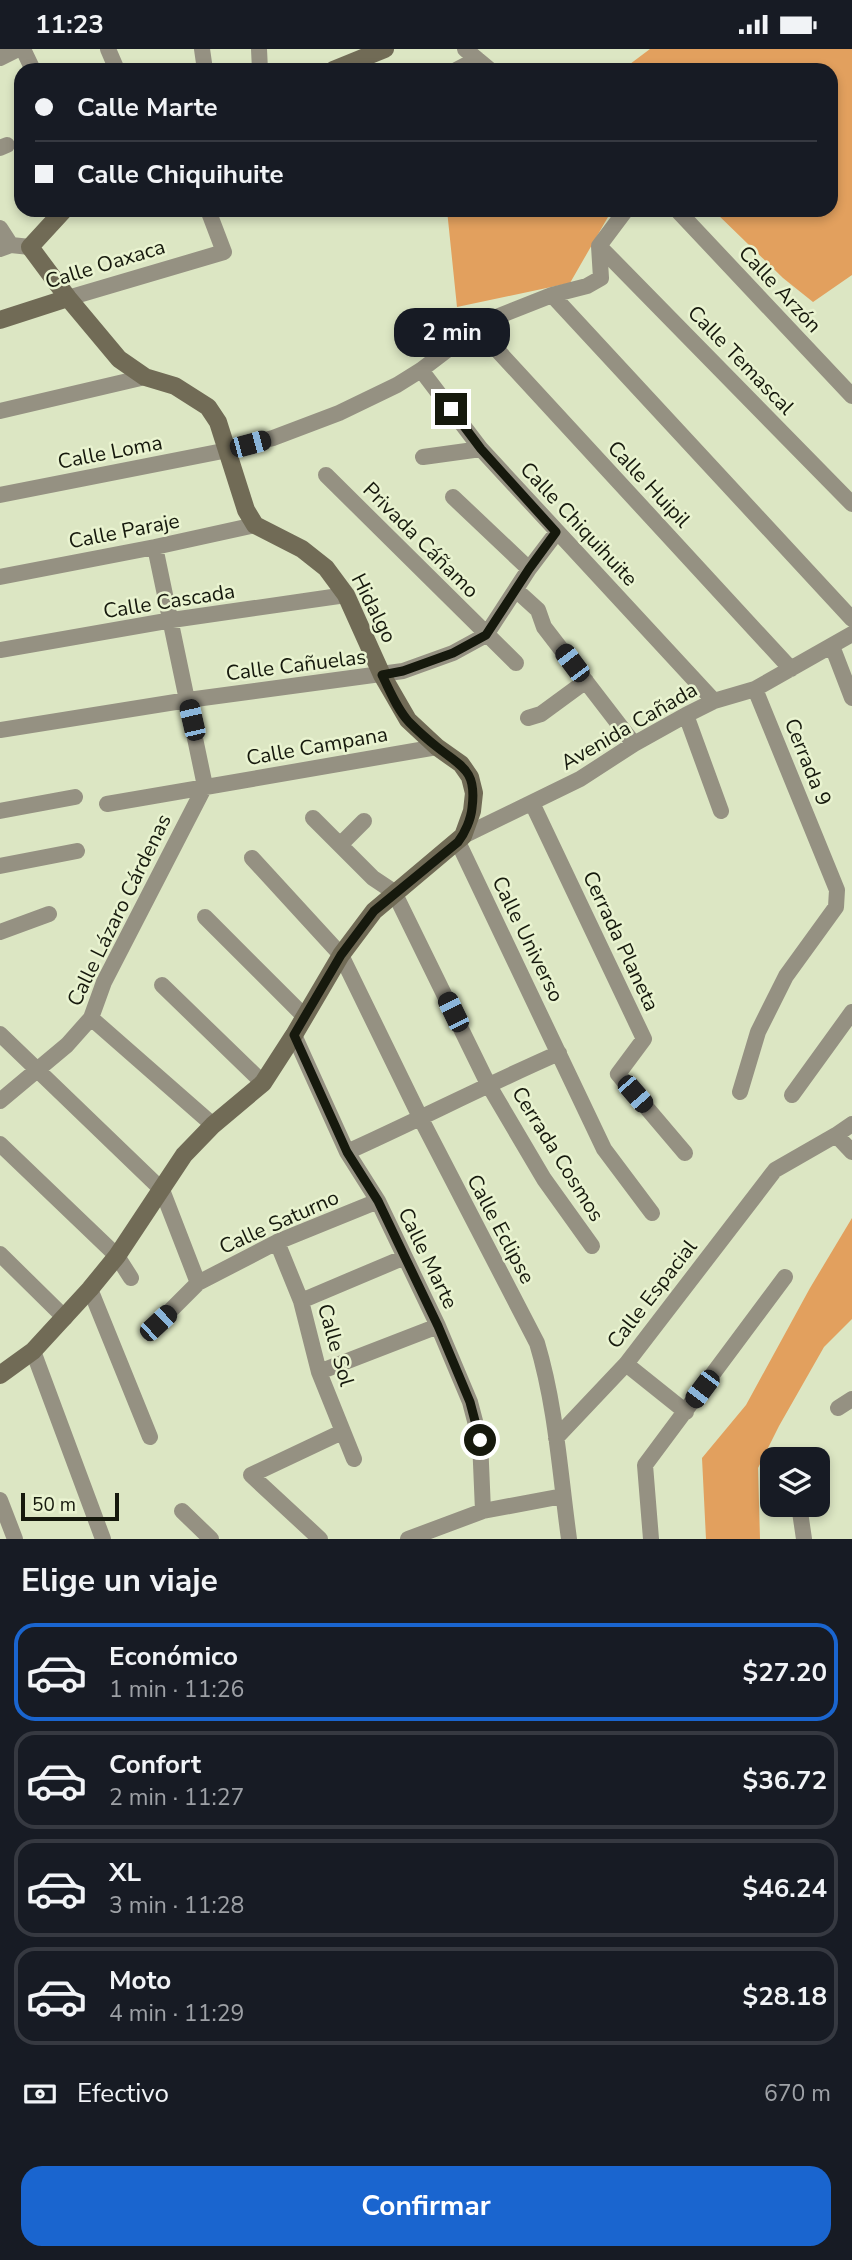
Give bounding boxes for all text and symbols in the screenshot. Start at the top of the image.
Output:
text: 11:23 [35,7,104,42]
text: Calle Marte [77,90,218,125]
text: Calle Chiquihuite [77,157,284,192]
street label: Calle Oaxaca [42,233,168,295]
street label: Calle Arzón [732,239,828,339]
street label: Calle Temascal [682,299,801,421]
callout: 2 min [393,307,509,357]
text: 2 min [422,317,482,348]
route end [435,393,467,425]
street label: Calle Loma [55,428,165,476]
car [227,428,274,460]
street label: Calle Huipil [601,434,697,534]
street label: Calle Chiquihuite [514,456,644,592]
street label: Privada Cáñamo [357,476,485,604]
street label: Calle Paraje [66,507,182,555]
street label: Hidalgo [345,569,403,647]
street label: Calle Cascada [101,577,237,625]
car [551,640,594,686]
street label: Calle Cañuelas [224,643,368,687]
street label: Avenida Cañada [556,675,702,777]
car [178,697,207,743]
street label: Cerrada 9 [778,714,838,810]
street label: Calle Campana [244,720,390,772]
street label: Calle Lázaro Cárdenas [60,809,178,1011]
street label: Cerrada Planeta [576,866,666,1016]
street label: Calle Universo [485,871,571,1007]
car [435,989,472,1035]
car [614,1071,657,1117]
street label: Cerrada Cosmos [505,1081,611,1227]
street label: Calle Eclipse [460,1169,542,1289]
street label: Calle Saturno [215,1183,343,1261]
street label: Calle Marte [391,1203,465,1313]
street label: Calle Espacial [601,1233,704,1354]
street label: Calle Sol [311,1300,361,1390]
car [136,1301,181,1345]
car [681,1366,724,1412]
route start [464,1424,496,1456]
map controls [760,1447,830,1517]
button: layers [760,1447,830,1517]
scale bar [21,1490,119,1522]
text: 50 m [32,1492,76,1518]
text: Elige un viaje [21,1559,218,1602]
text: Económico [109,1639,238,1674]
icon: car [25,1641,88,1704]
text: $27.20 [743,1655,827,1690]
text: 1 min · 11:26 [109,1674,244,1705]
text: Confort [109,1747,201,1782]
icon: car [25,1749,88,1812]
text: $36.72 [743,1763,827,1798]
text: 2 min · 11:27 [109,1782,244,1813]
text: XL [109,1855,141,1890]
icon: car [25,1857,88,1920]
text: $46.24 [743,1871,827,1906]
text: 3 min · 11:28 [109,1890,244,1921]
text: Moto [109,1963,171,1998]
icon: car [25,1965,88,2028]
text: $28.18 [743,1979,827,2014]
text: 4 min · 11:29 [109,1998,244,2029]
icon: cash [21,2075,59,2113]
text: Efectivo [77,2076,169,2111]
text: 670 m [764,2078,831,2109]
button: Confirmar [21,2166,831,2246]

